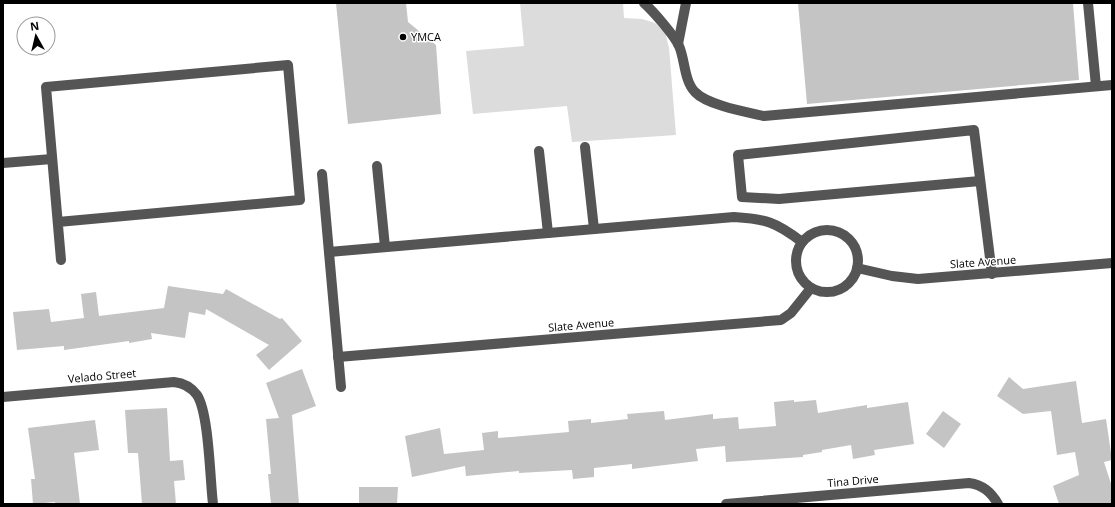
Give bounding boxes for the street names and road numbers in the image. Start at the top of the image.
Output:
street label: Slate Avenue [949,252,1016,271]
street label: Slate Avenue [547,314,615,335]
street label: Velado Street [67,365,137,386]
street label: Tina Drive [827,471,879,490]

